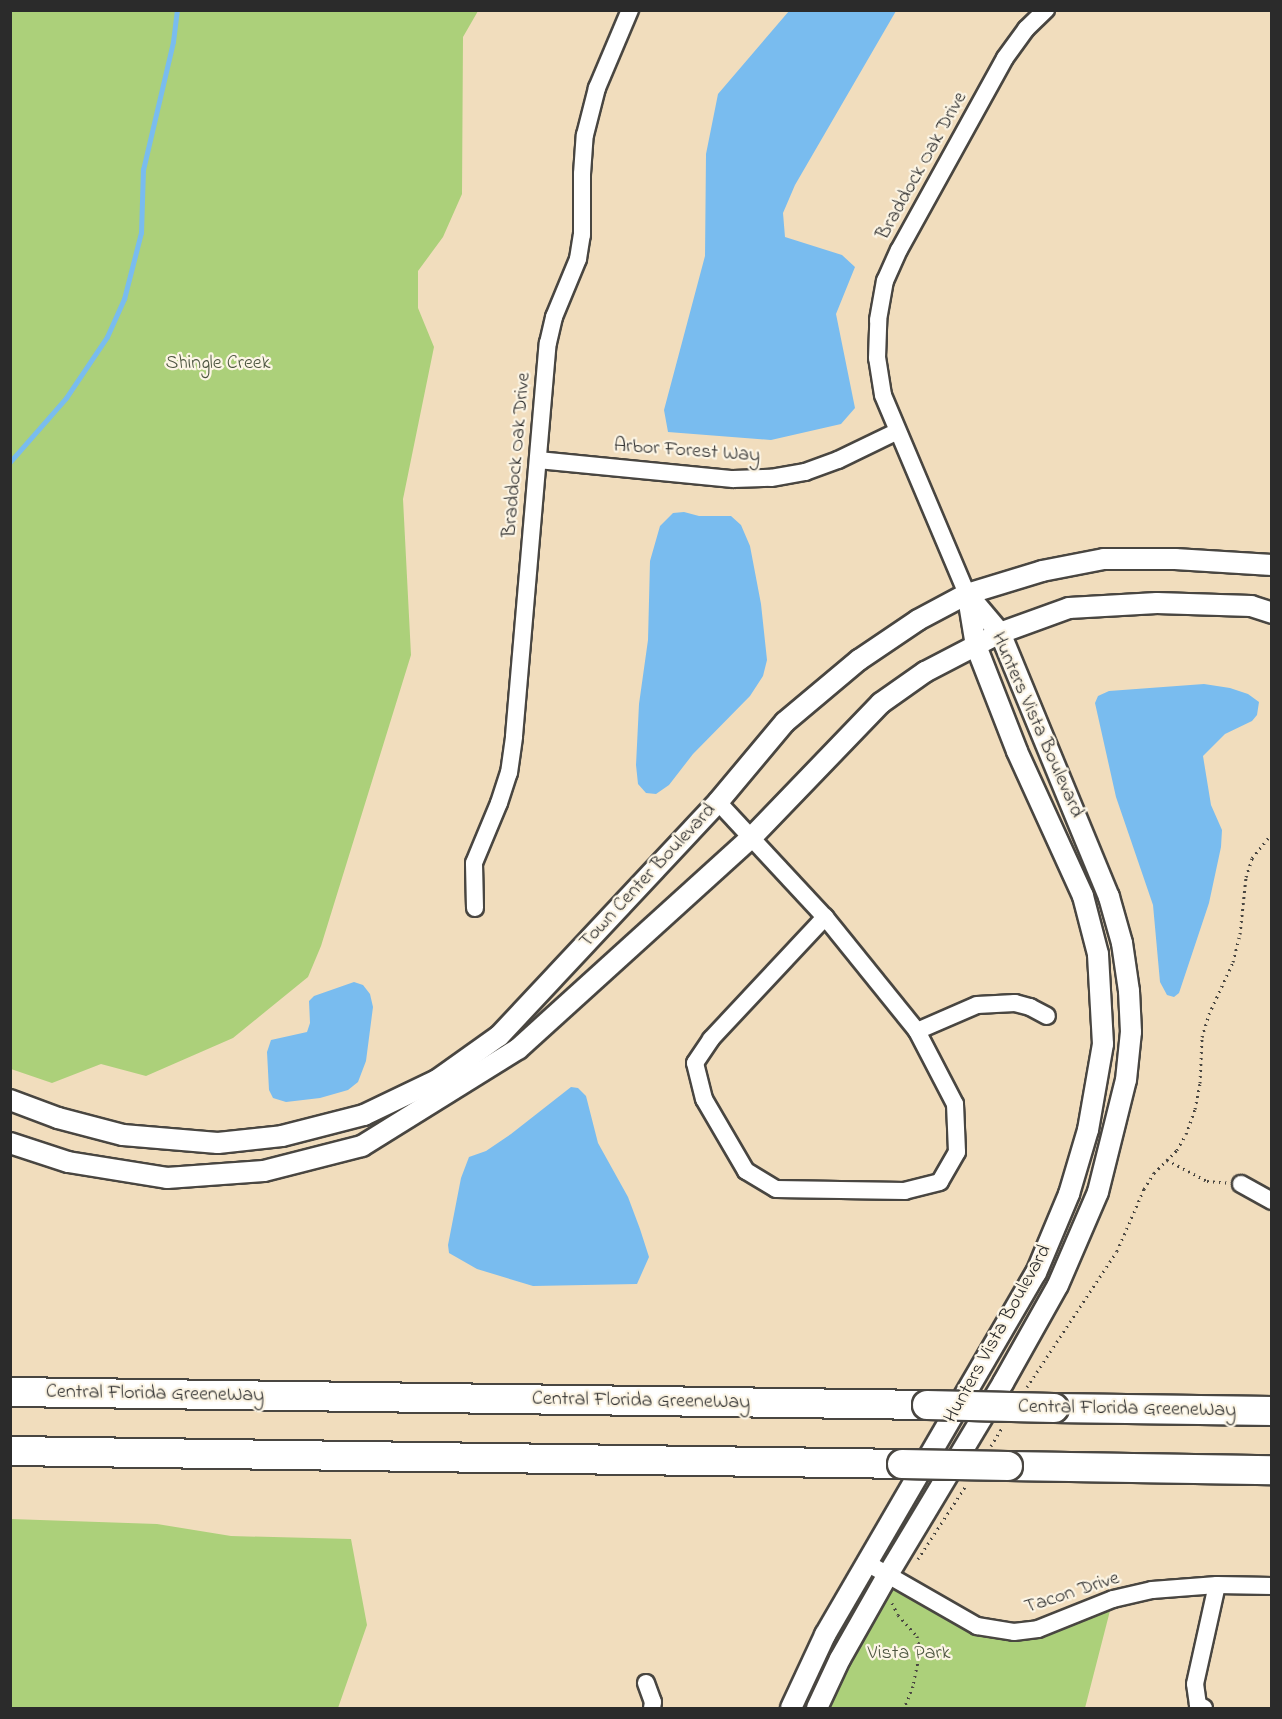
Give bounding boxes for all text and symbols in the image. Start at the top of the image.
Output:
street label: Braddock Oak Drive [871,88,973,244]
park label: Shingle Creek [165,351,271,375]
street label: Braddock Oak Drive [498,372,536,538]
street label: Arbor Forest Way [613,434,761,468]
street label: Hunters Vista Boulevard [985,629,1089,821]
street label: Town Center Boulevard [575,799,721,953]
street label: Hunters Vista Boulevard [939,1241,1057,1427]
street label: Central Florida GreeneWay [46,1380,264,1408]
street label: Central Florida GreeneWay [532,1387,750,1415]
street label: Central Florida GreeneWay [1018,1395,1236,1423]
street label: Tacon Drive [1022,1566,1122,1620]
park label: Vista Park [868,1641,950,1665]

